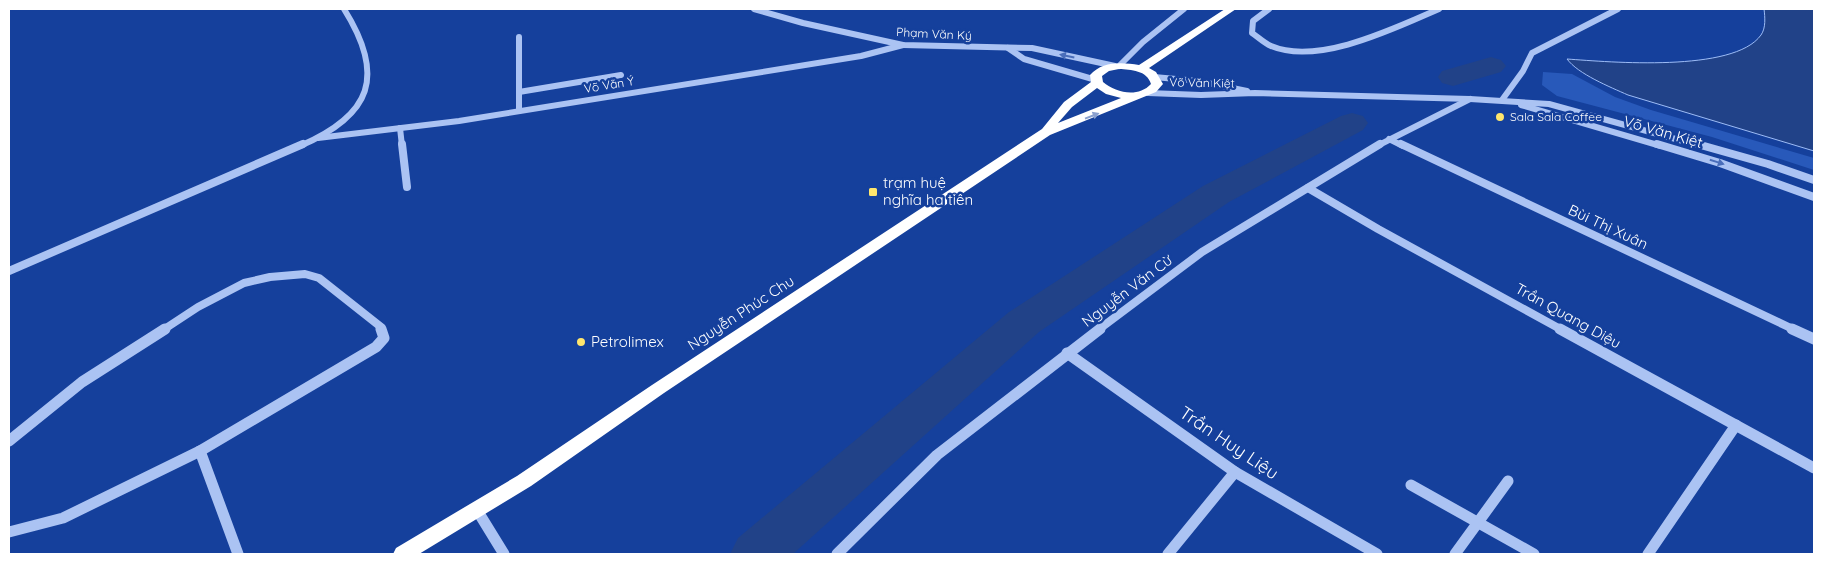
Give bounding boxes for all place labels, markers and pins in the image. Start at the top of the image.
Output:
place label: Sala Sala Coffee [1510,109,1602,124]
marker: Sala Sala Coffee [1494,111,1506,123]
place label: trạm huệ nghĩa ha tiên [883,173,973,209]
marker: trạm huệ nghĩa ha tiên [867,186,879,198]
place label: Petrolimex [591,332,664,351]
marker: Petrolimex [575,336,587,348]

